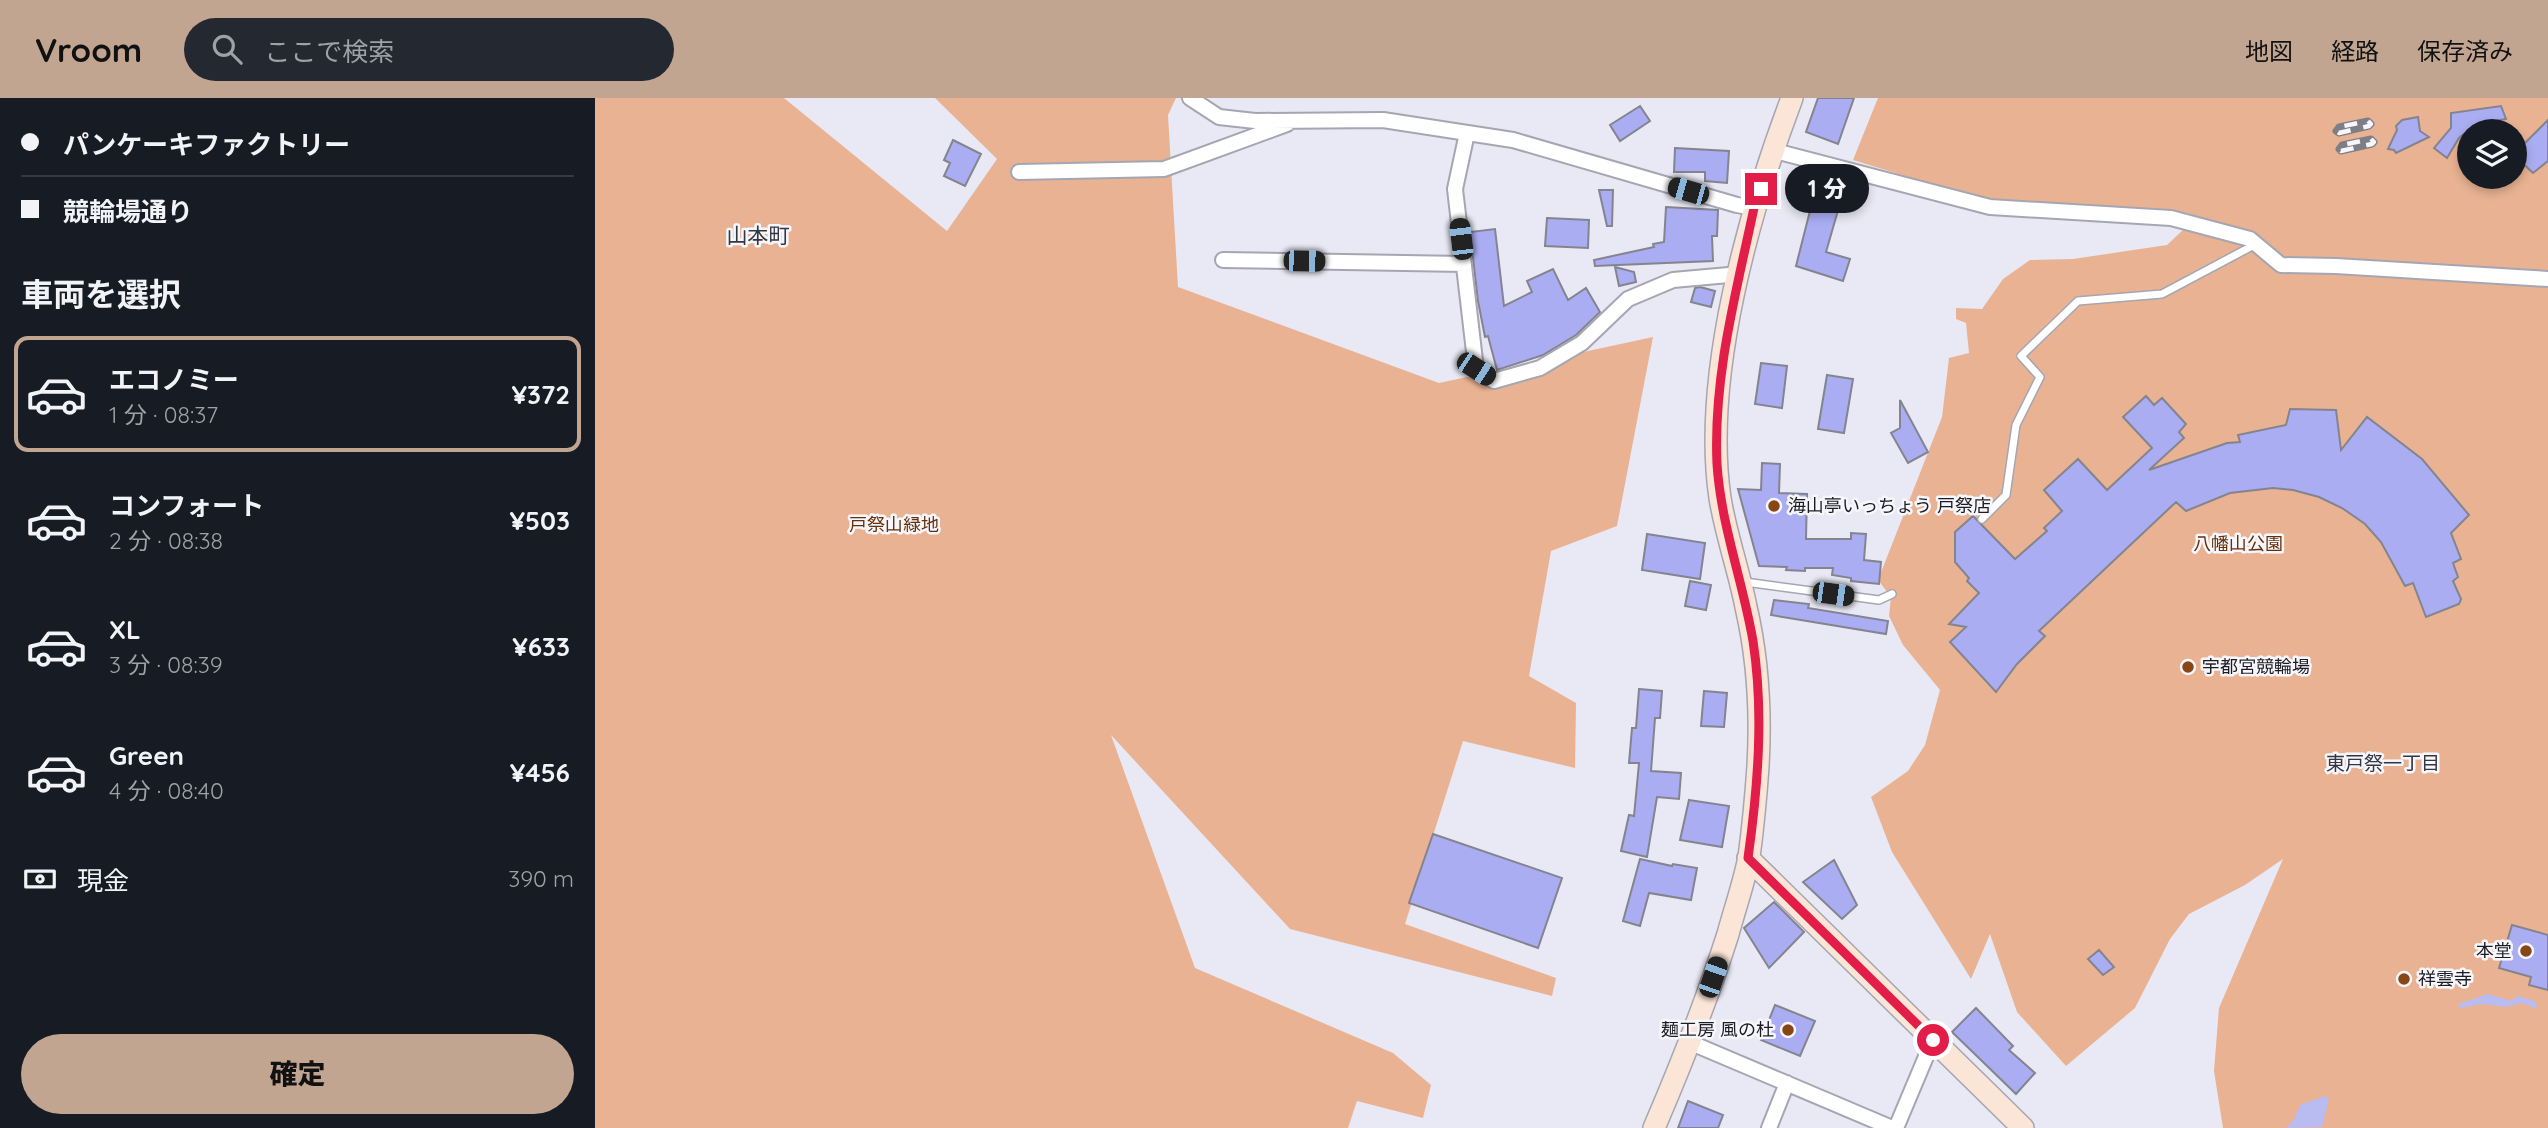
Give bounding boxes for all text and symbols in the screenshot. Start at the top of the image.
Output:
search box [184,18,674,81]
text: Vroom [35,29,142,70]
icon: search [208,30,246,68]
text: ここで検索 [264,35,394,68]
text: 地図 [2245,36,2293,66]
text: 経路 [2331,36,2379,66]
text: 保存済み [2417,36,2513,66]
map controls [2457,119,2527,189]
button: layers [2457,119,2527,189]
text: パンケーキファクトリー [63,128,350,161]
callout: 1 分 [1785,164,1869,214]
route end [1745,173,1777,205]
text: 1 分 [1808,174,1846,203]
car [1665,175,1712,207]
text: 競輪場通り [63,195,193,228]
car [1449,217,1474,261]
district label: 山本町 [727,222,790,248]
car [1283,250,1326,272]
text: 車両を選択 [21,274,181,314]
car [1453,349,1500,389]
icon: car [25,363,88,426]
text: エコノミー [109,363,239,396]
text: ¥372 [511,378,570,411]
text: 1 分 · 08:37 [109,400,218,429]
icon: car [25,489,88,552]
text: コンフォート [109,489,264,522]
place label: 海山亭いっちょう 戸祭店 [1788,494,1991,517]
marker: 海山亭いっちょう 戸祭店 [1766,498,1782,514]
text: ¥503 [510,504,570,537]
park label: 戸祭山緑地 [849,513,939,536]
text: 2 分 · 08:38 [109,526,223,555]
park label: 八幡山公園 [2193,532,2283,555]
car [1811,581,1856,607]
text: XL [109,613,141,646]
icon: car [25,615,88,678]
text: ¥633 [512,630,570,663]
text: 3 分 · 08:39 [109,650,223,679]
place label: 宇都宮競輪場 [2202,655,2310,678]
marker: 宇都宮競輪場 [2180,659,2196,675]
text: Green [109,739,184,772]
icon: car [25,741,88,804]
district label: 東戸祭一丁目 [2326,751,2440,775]
text: ¥456 [510,756,570,789]
text: 4 分 · 08:40 [109,776,224,805]
icon: cash [21,860,59,898]
text: 現金 [77,864,129,897]
text: 390 m [508,864,574,893]
place label: 本堂 [2476,939,2512,962]
marker: 本堂 [2518,943,2534,959]
car [1697,954,1730,1000]
place label: 祥雲寺 [2418,967,2472,990]
marker: 祥雲寺 [2396,971,2412,987]
place label: 麺工房 風の杜 [1661,1018,1774,1041]
marker: 麺工房 風の杜 [1780,1022,1796,1038]
route start [1917,1024,1949,1056]
button: 確定 [21,1034,574,1114]

